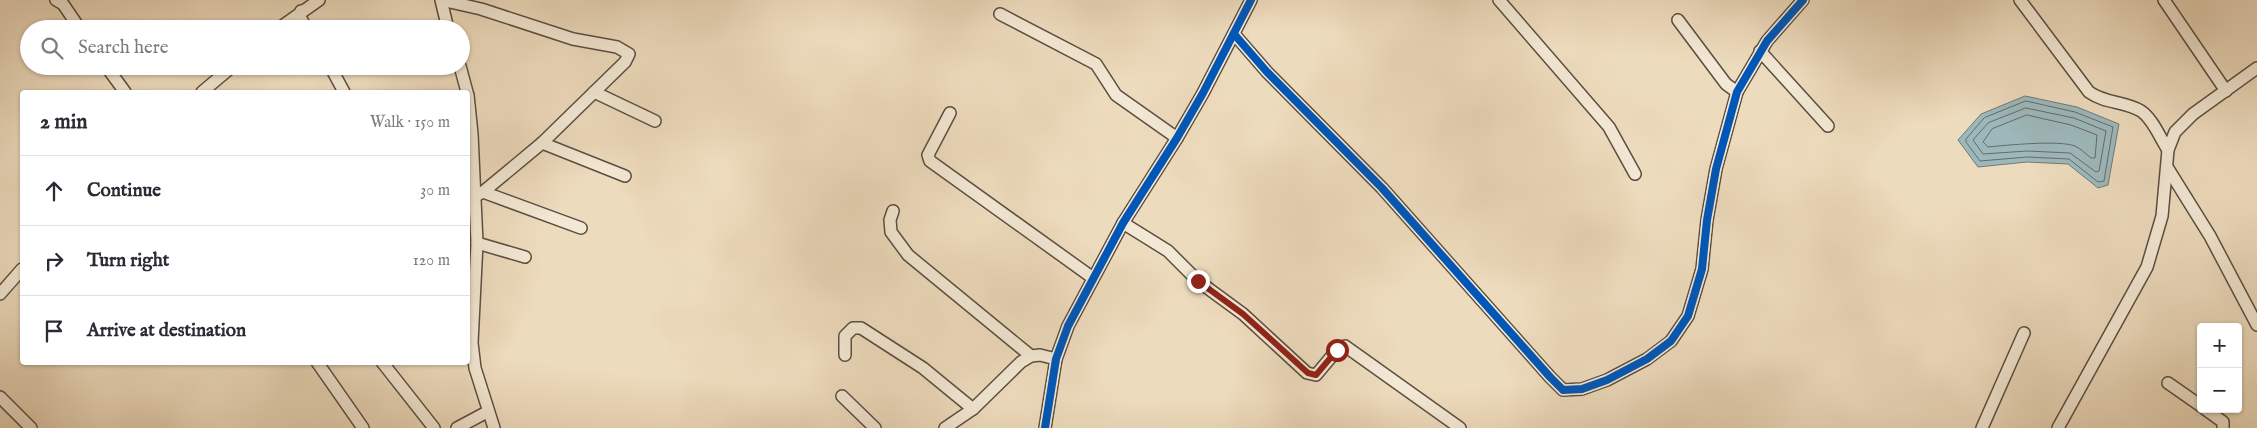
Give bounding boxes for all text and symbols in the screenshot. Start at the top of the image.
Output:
search box [20,20,470,75]
icon: search [38,34,66,62]
text: Search here [78,36,169,60]
text: 2 min [40,109,87,136]
text: Walk · 150 m [370,113,450,133]
icon: ahead [40,177,68,205]
text: Continue [87,179,161,203]
text: 30 m [420,181,450,201]
icon: right [40,247,68,275]
text: Turn right [87,249,169,273]
text: 120 m [413,251,450,271]
route end [1187,270,1210,293]
icon: arrive [40,317,68,345]
text: Arrive at destination [87,319,246,343]
map controls [2197,323,2242,413]
button: + [2197,323,2242,368]
route start [1326,339,1349,362]
button: − [2197,368,2242,413]

